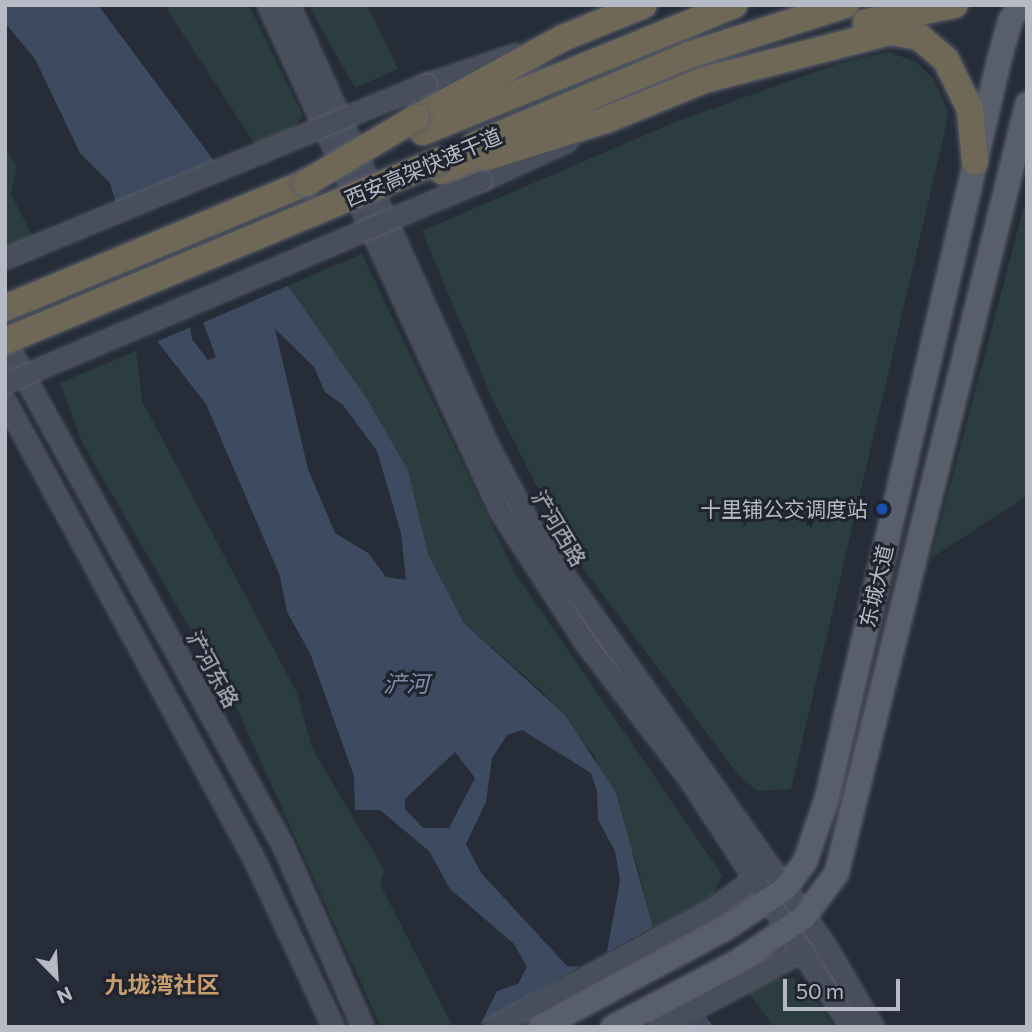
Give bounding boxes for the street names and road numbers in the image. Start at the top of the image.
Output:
street label: 西安高架快速干道 [341,123,505,211]
street label: 浐河西路 [527,486,591,570]
street label: 东城大道 [854,542,898,630]
street label: 浐河东路 [182,626,244,712]

